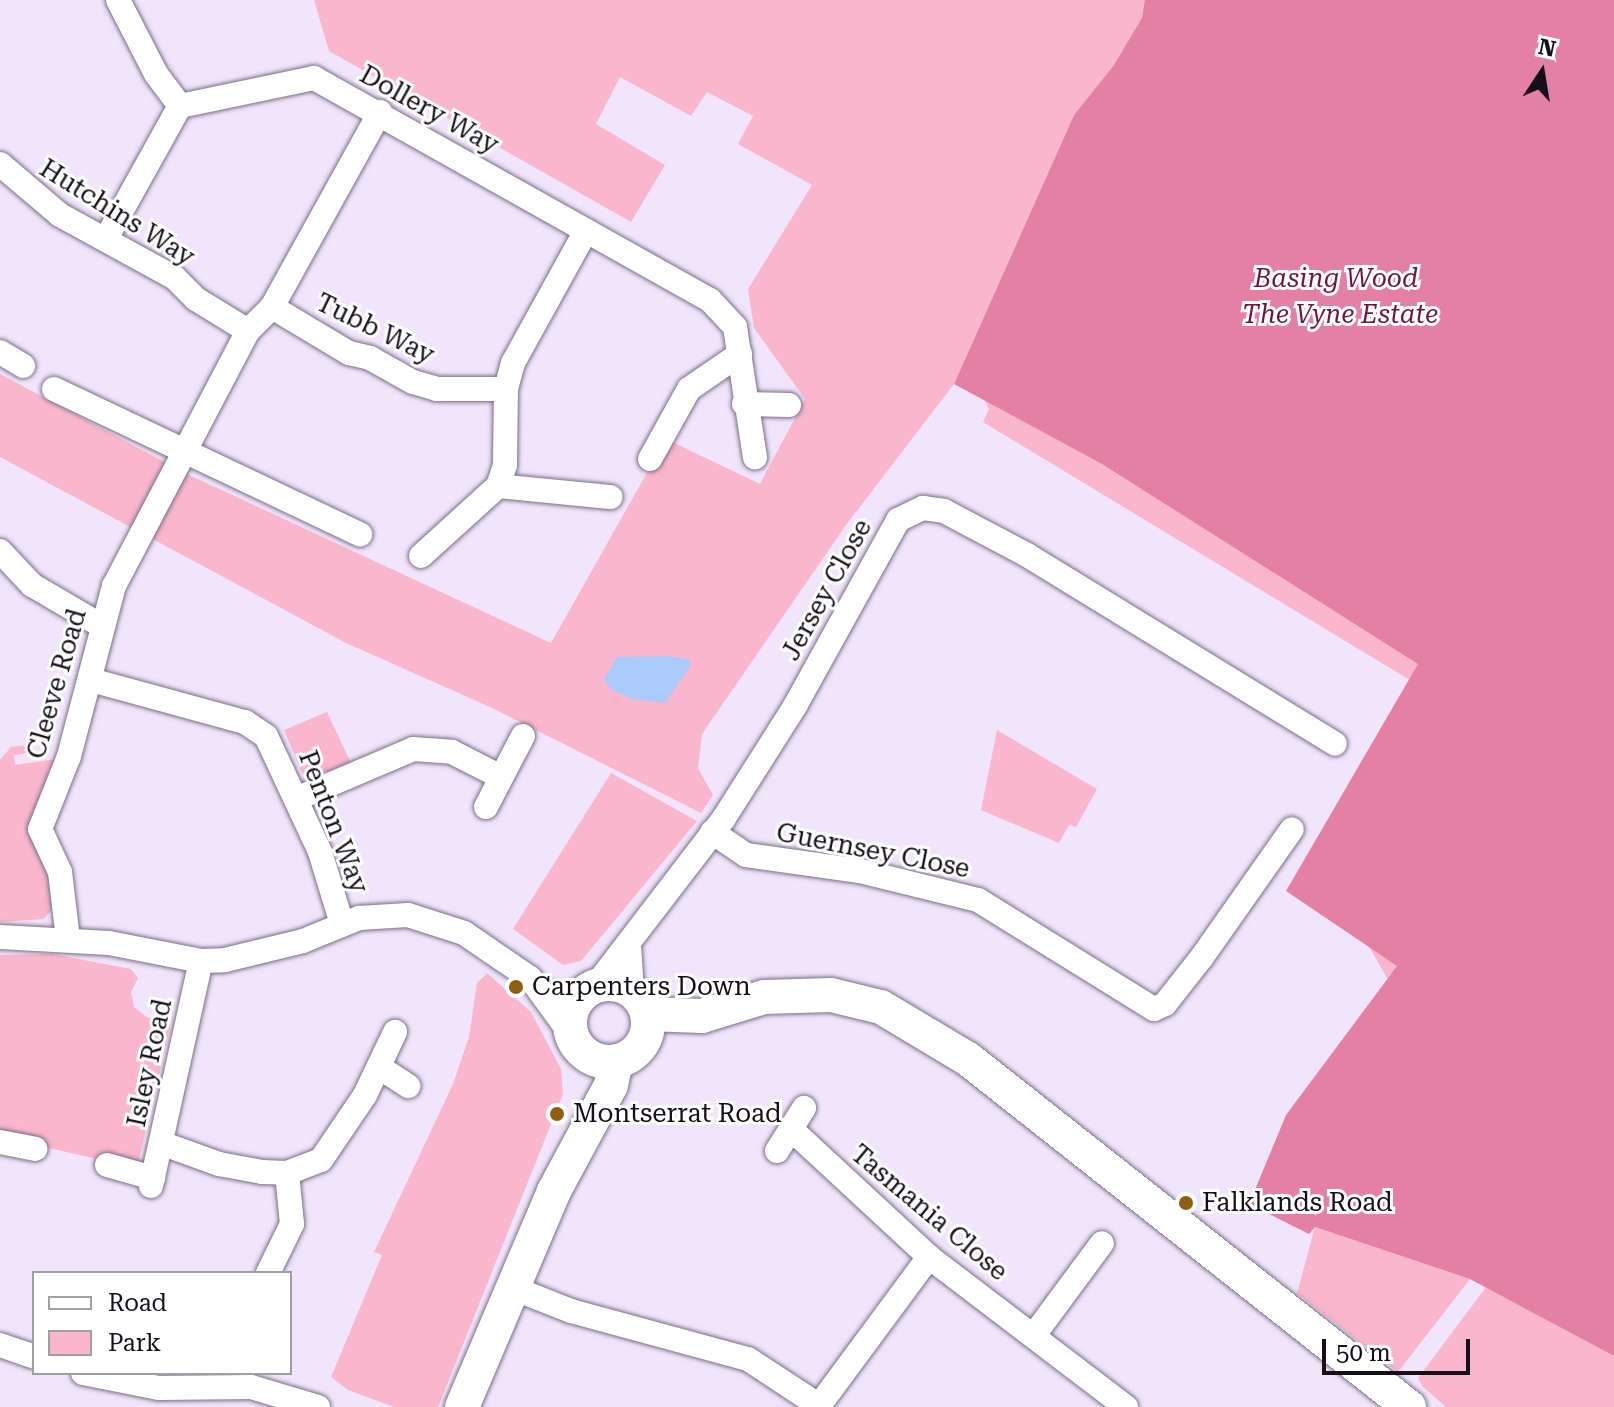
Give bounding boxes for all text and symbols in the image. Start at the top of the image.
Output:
north arrow [1502,32,1582,112]
text: N [1536,34,1558,62]
street label: Dollery Way [354,59,504,161]
street label: Hutchins Way [34,153,200,273]
park label: Basing Wood [1254,263,1418,295]
street label: Tubb Way [311,287,439,371]
park label: The Vyne Estate [1242,299,1438,331]
street label: Jersey Close [775,514,879,666]
street label: Cleeve Road [21,606,93,762]
street label: Penton Way [292,746,374,898]
street label: Guernsey Close [774,817,972,885]
place label: Carpenters Down [532,971,751,1003]
marker: Carpenters Down [507,978,525,996]
street label: Isley Road [121,996,179,1130]
place label: Montserrat Road [573,1098,782,1130]
marker: Montserrat Road [548,1105,566,1123]
street label: Tasmania Close [844,1138,1014,1288]
place label: Falklands Road [1202,1187,1393,1219]
marker: Falklands Road [1177,1194,1195,1212]
legend [32,1271,292,1375]
text: Road [108,1289,167,1317]
scale bar [1326,1323,1474,1373]
text: Park [108,1329,161,1357]
text: 50 m [1336,1339,1391,1367]

